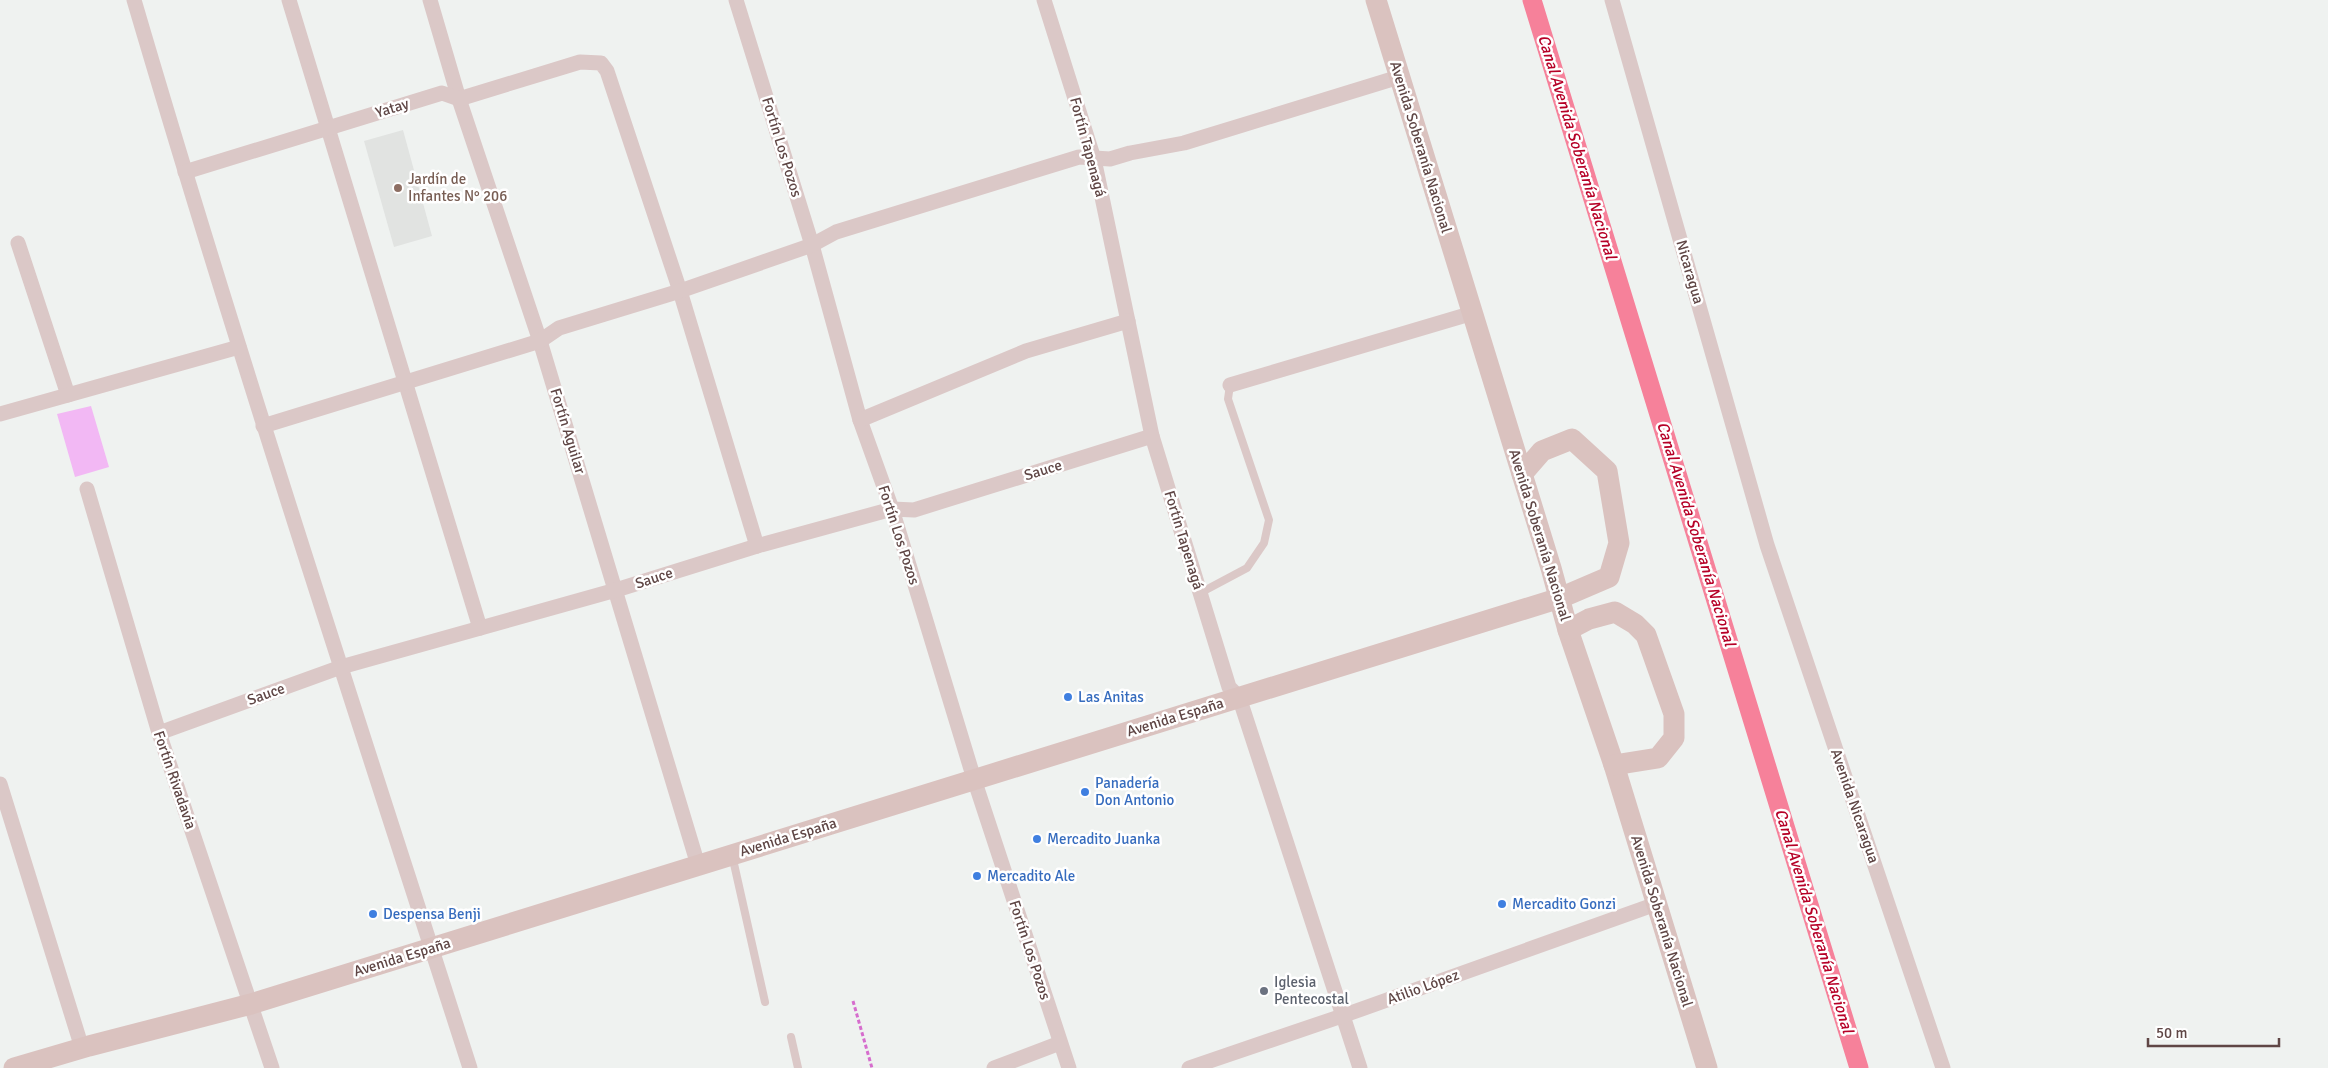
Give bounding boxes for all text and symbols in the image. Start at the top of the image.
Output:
water label: Canal Avenida Soberanía Nacional [1533,32,1621,263]
street label: Avenida Soberanía Nacional [1386,59,1456,235]
street label: Yatay [373,94,411,122]
street label: Fortín Los Pozos [758,95,806,200]
street label: Fortín Tapenagá [1066,95,1110,199]
place label: Jardín de Infantes N° 206 [408,170,507,205]
marker: Jardín de Infantes N° 206 [392,182,404,194]
street label: Nicaragua [1672,238,1708,306]
street label: Fortín Aguilar [546,386,590,476]
water label: Canal Avenida Soberanía Nacional [1652,419,1740,650]
street label: Avenida Soberanía Nacional [1505,447,1575,623]
street label: Sauce [1022,456,1064,484]
street label: Fortín Los Pozos [874,483,924,587]
street label: Fortín Tapenagá [1160,488,1208,592]
street label: Sauce [633,563,675,593]
street label: Sauce [245,679,287,709]
place label: Las Anitas [1078,688,1144,706]
marker: Las Anitas [1062,691,1074,703]
street label: Avenida España [1124,694,1226,740]
street label: Fortín Rivadavia [150,728,200,832]
street label: Avenida Nicaragua [1827,746,1883,866]
place label: Panadería Don Antonio [1095,774,1175,809]
marker: Panadería Don Antonio [1079,786,1091,798]
water label: Canal Avenida Soberanía Nacional [1770,806,1858,1037]
street label: Avenida España [737,814,839,860]
place label: Mercadito Juanka [1047,830,1160,848]
marker: Mercadito Juanka [1031,833,1043,845]
street label: Avenida Soberanía Nacional [1627,833,1697,1009]
place label: Mercadito Ale [987,867,1075,885]
marker: Mercadito Ale [971,870,983,882]
place label: Mercadito Gonzi [1512,895,1616,913]
street label: Fortín Los Pozos [1005,898,1055,1002]
marker: Mercadito Gonzi [1496,898,1508,910]
place label: Despensa Benji [383,905,481,923]
marker: Despensa Benji [367,908,379,920]
street label: Avenida España [351,934,453,980]
street label: Atilio López [1385,966,1462,1008]
place label: Iglesia Pentecostal [1274,973,1349,1008]
marker: Iglesia Pentecostal [1258,985,1270,997]
scale bar [2148,1016,2279,1048]
text: 50 m [2156,1024,2187,1042]

